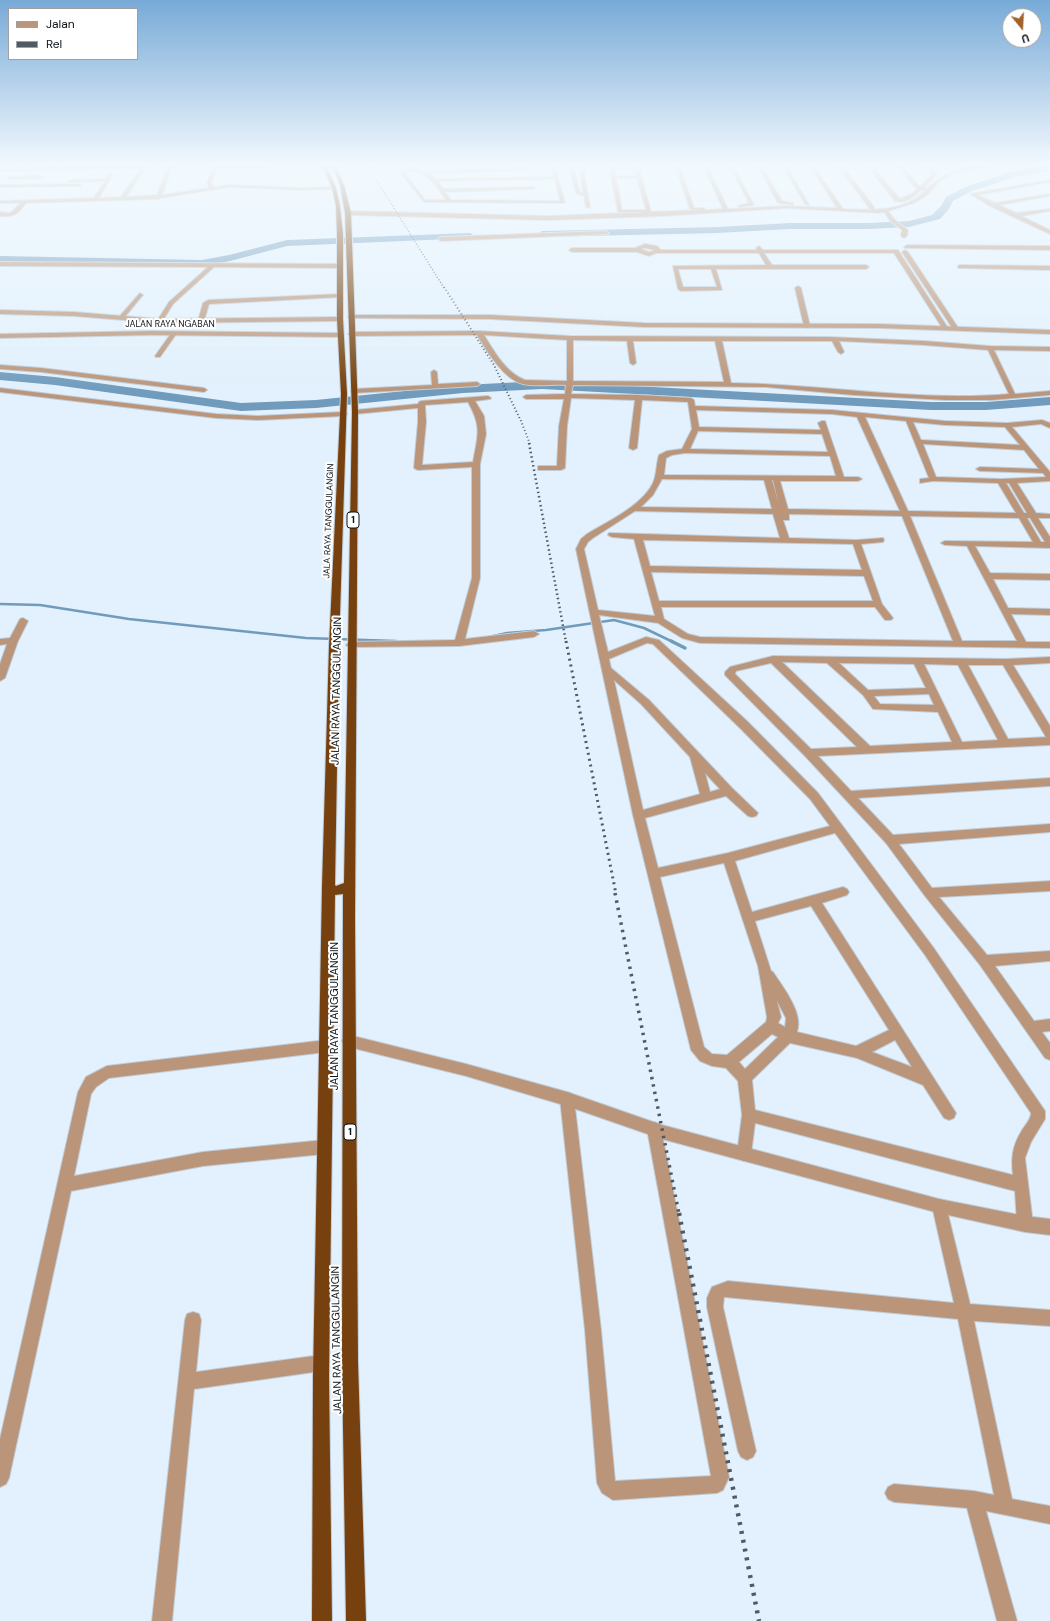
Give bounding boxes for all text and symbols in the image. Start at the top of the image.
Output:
legend [8,8,138,60]
north arrow [1002,8,1042,48]
text: Jalan [46,16,75,32]
text: U [1020,31,1031,46]
text: Rel [46,36,62,52]
street label: JALAN RAYA NGABAN [125,320,215,330]
street label: JALA RAYA TANGGULANGIN [322,463,336,579]
road number: 1 [347,512,359,528]
street label: JALAN RAYA TANGGULANGIN [329,617,345,765]
street label: JALAN RAYA TANGGULANGIN [328,942,342,1090]
road number: 1 [344,1124,356,1140]
street label: JALAN RAYA TANGGULANGIN [329,1266,345,1414]

